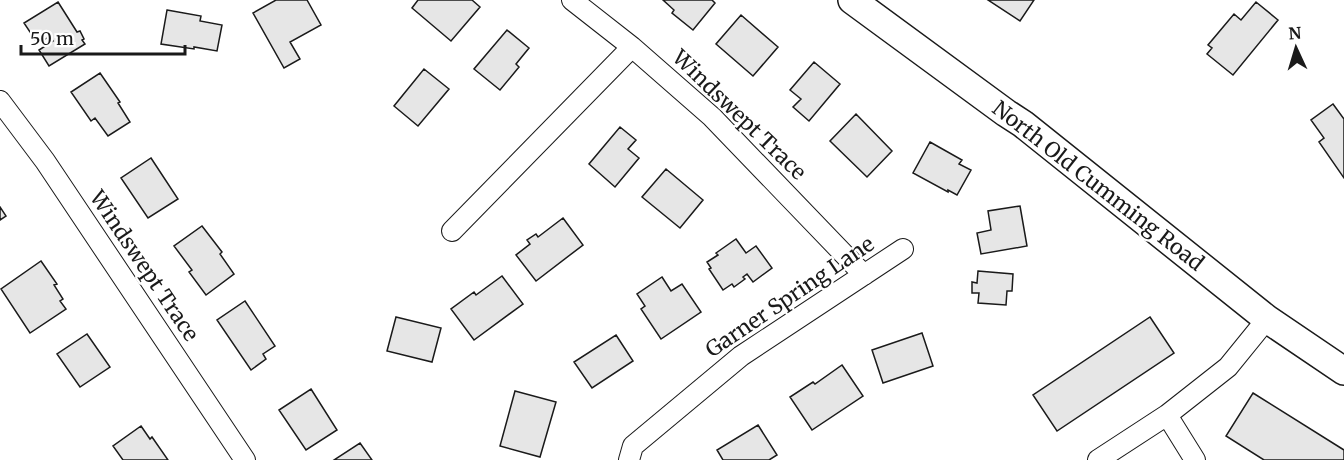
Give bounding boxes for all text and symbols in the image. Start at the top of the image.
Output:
scale bar [21,18,184,56]
north arrow [1266,18,1326,78]
text: N [1288,23,1302,43]
text: 50 m [30,27,74,50]
street label: Windswept Trace [666,43,812,185]
street label: North Old Cumming Road [987,95,1210,277]
street label: Windswept Trace [84,185,205,346]
street label: Garner Spring Lane [700,230,879,363]

